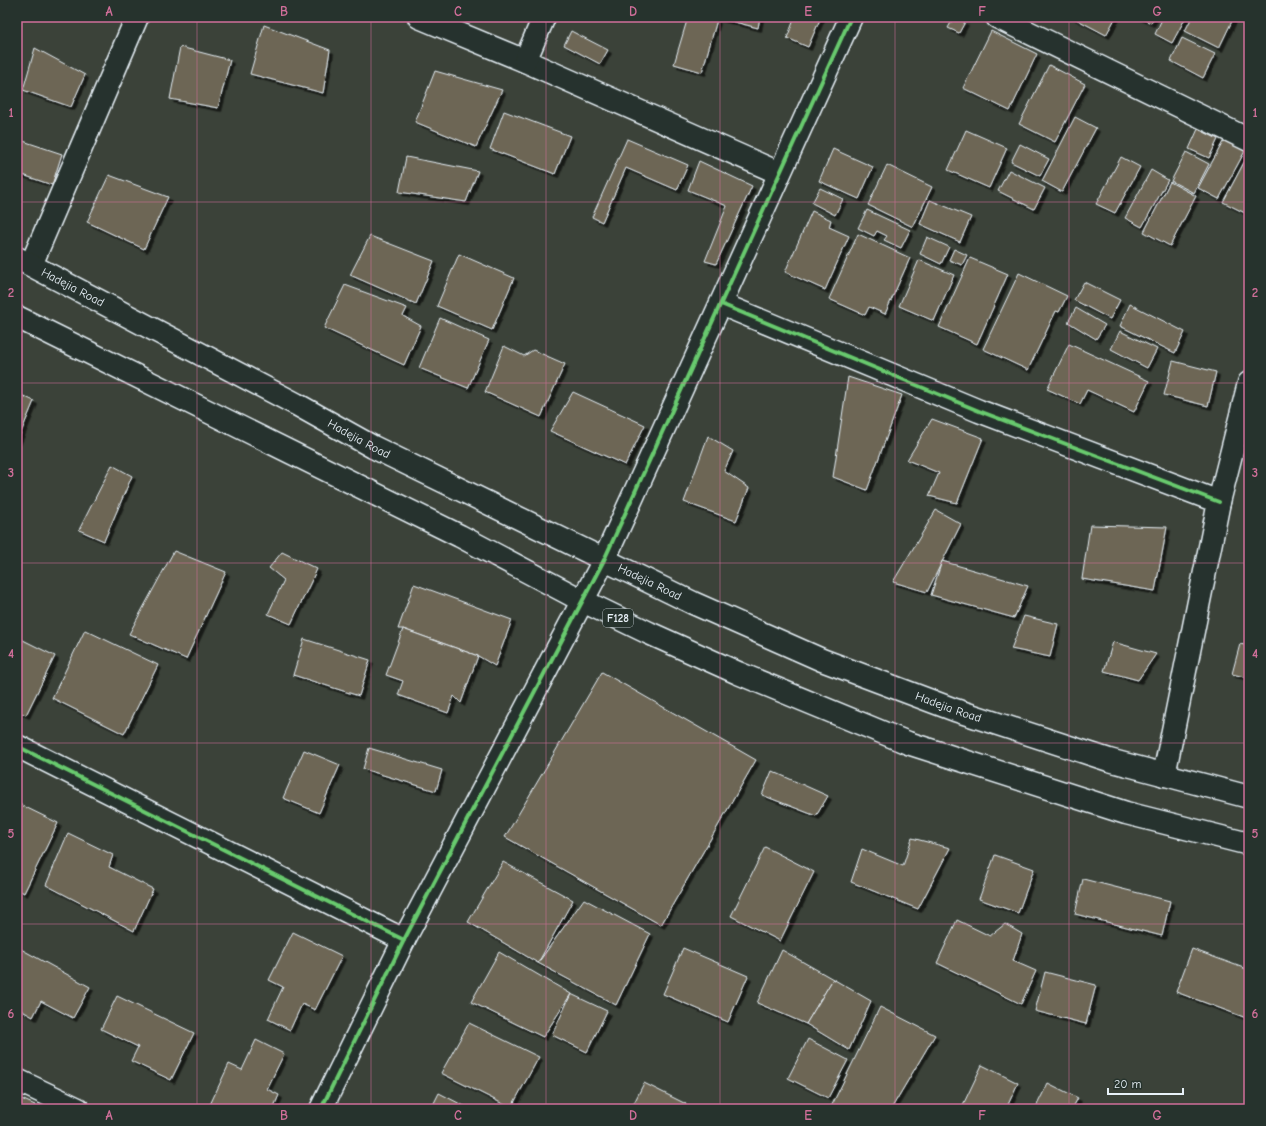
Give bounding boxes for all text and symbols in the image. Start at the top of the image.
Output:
text: A [105,4,113,19]
text: B [280,4,288,19]
text: C [454,4,462,19]
text: D [629,4,637,19]
text: E [804,4,812,19]
text: F [978,4,986,19]
text: G [1152,4,1162,19]
text: 1 [8,105,14,120]
text: 1 [1252,105,1258,120]
street label: Hadejia Road [39,265,107,309]
text: 2 [8,285,14,300]
text: 2 [1252,285,1258,300]
street label: Hadejia Road [325,416,393,461]
text: 3 [8,465,14,480]
text: 3 [1252,465,1258,480]
street label: Hadejia Road [616,561,684,603]
road number: F128 [603,609,633,627]
text: 4 [8,646,14,661]
text: 4 [1252,646,1258,661]
street label: Hadejia Road [913,689,983,725]
text: 5 [8,826,15,841]
text: 5 [1252,826,1259,841]
text: 6 [8,1006,15,1021]
text: 6 [1252,1006,1259,1021]
scale bar [1108,1070,1183,1096]
text: 20 m [1114,1077,1142,1091]
text: A [105,1108,113,1123]
text: B [280,1108,288,1123]
text: C [454,1108,462,1123]
text: D [629,1108,637,1123]
text: E [804,1108,812,1123]
text: F [978,1108,986,1123]
text: G [1152,1108,1162,1123]

